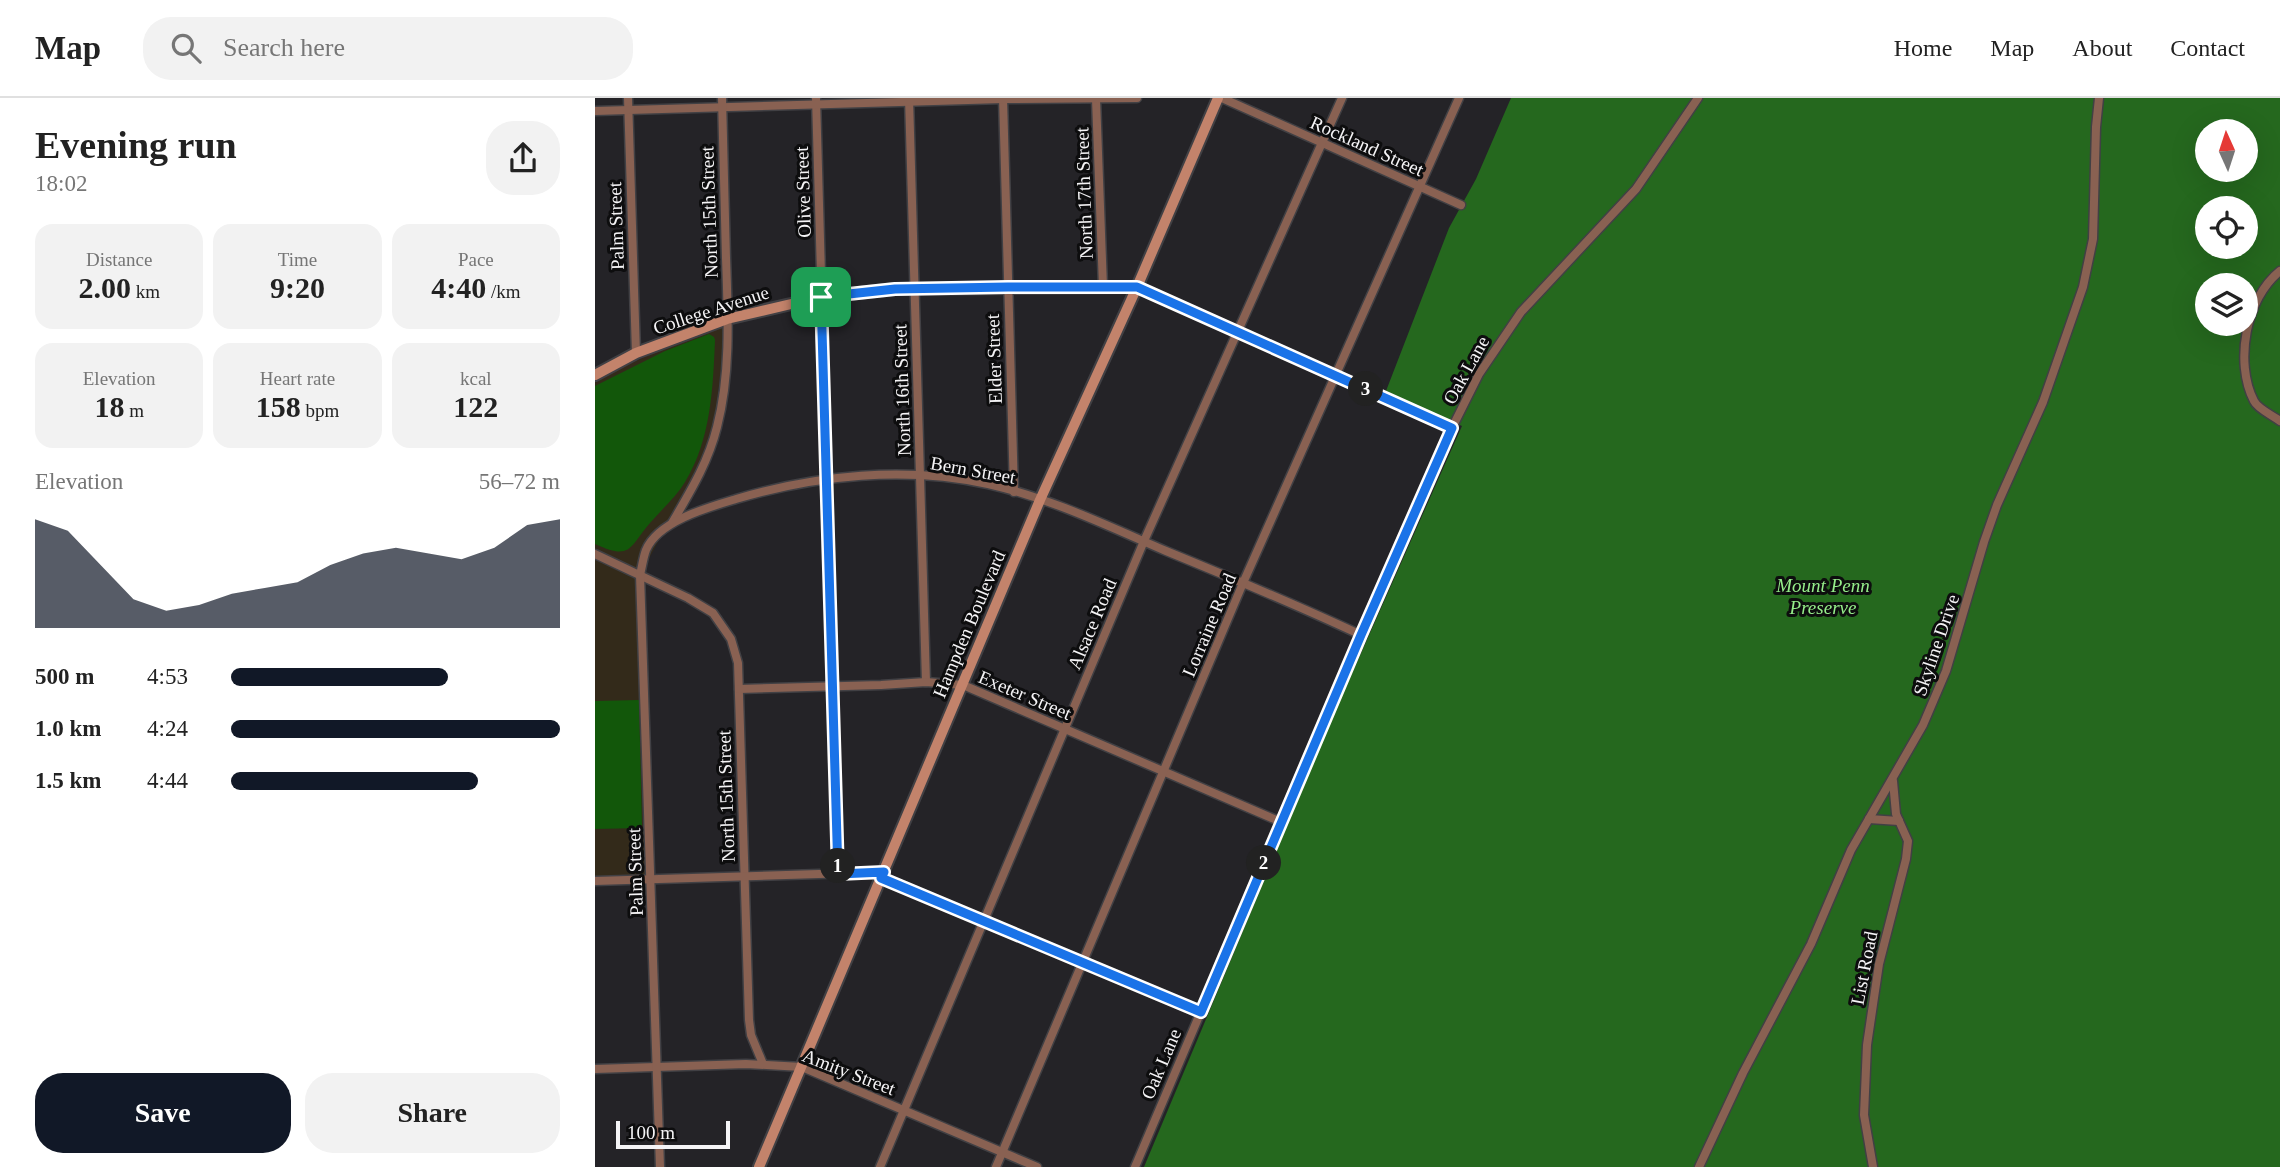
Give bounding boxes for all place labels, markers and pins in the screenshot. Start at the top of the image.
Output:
pin [791,267,851,327]
pin: 3 [1349,372,1383,406]
pin: 2 [1247,846,1281,880]
pin: 1 [821,848,855,884]

